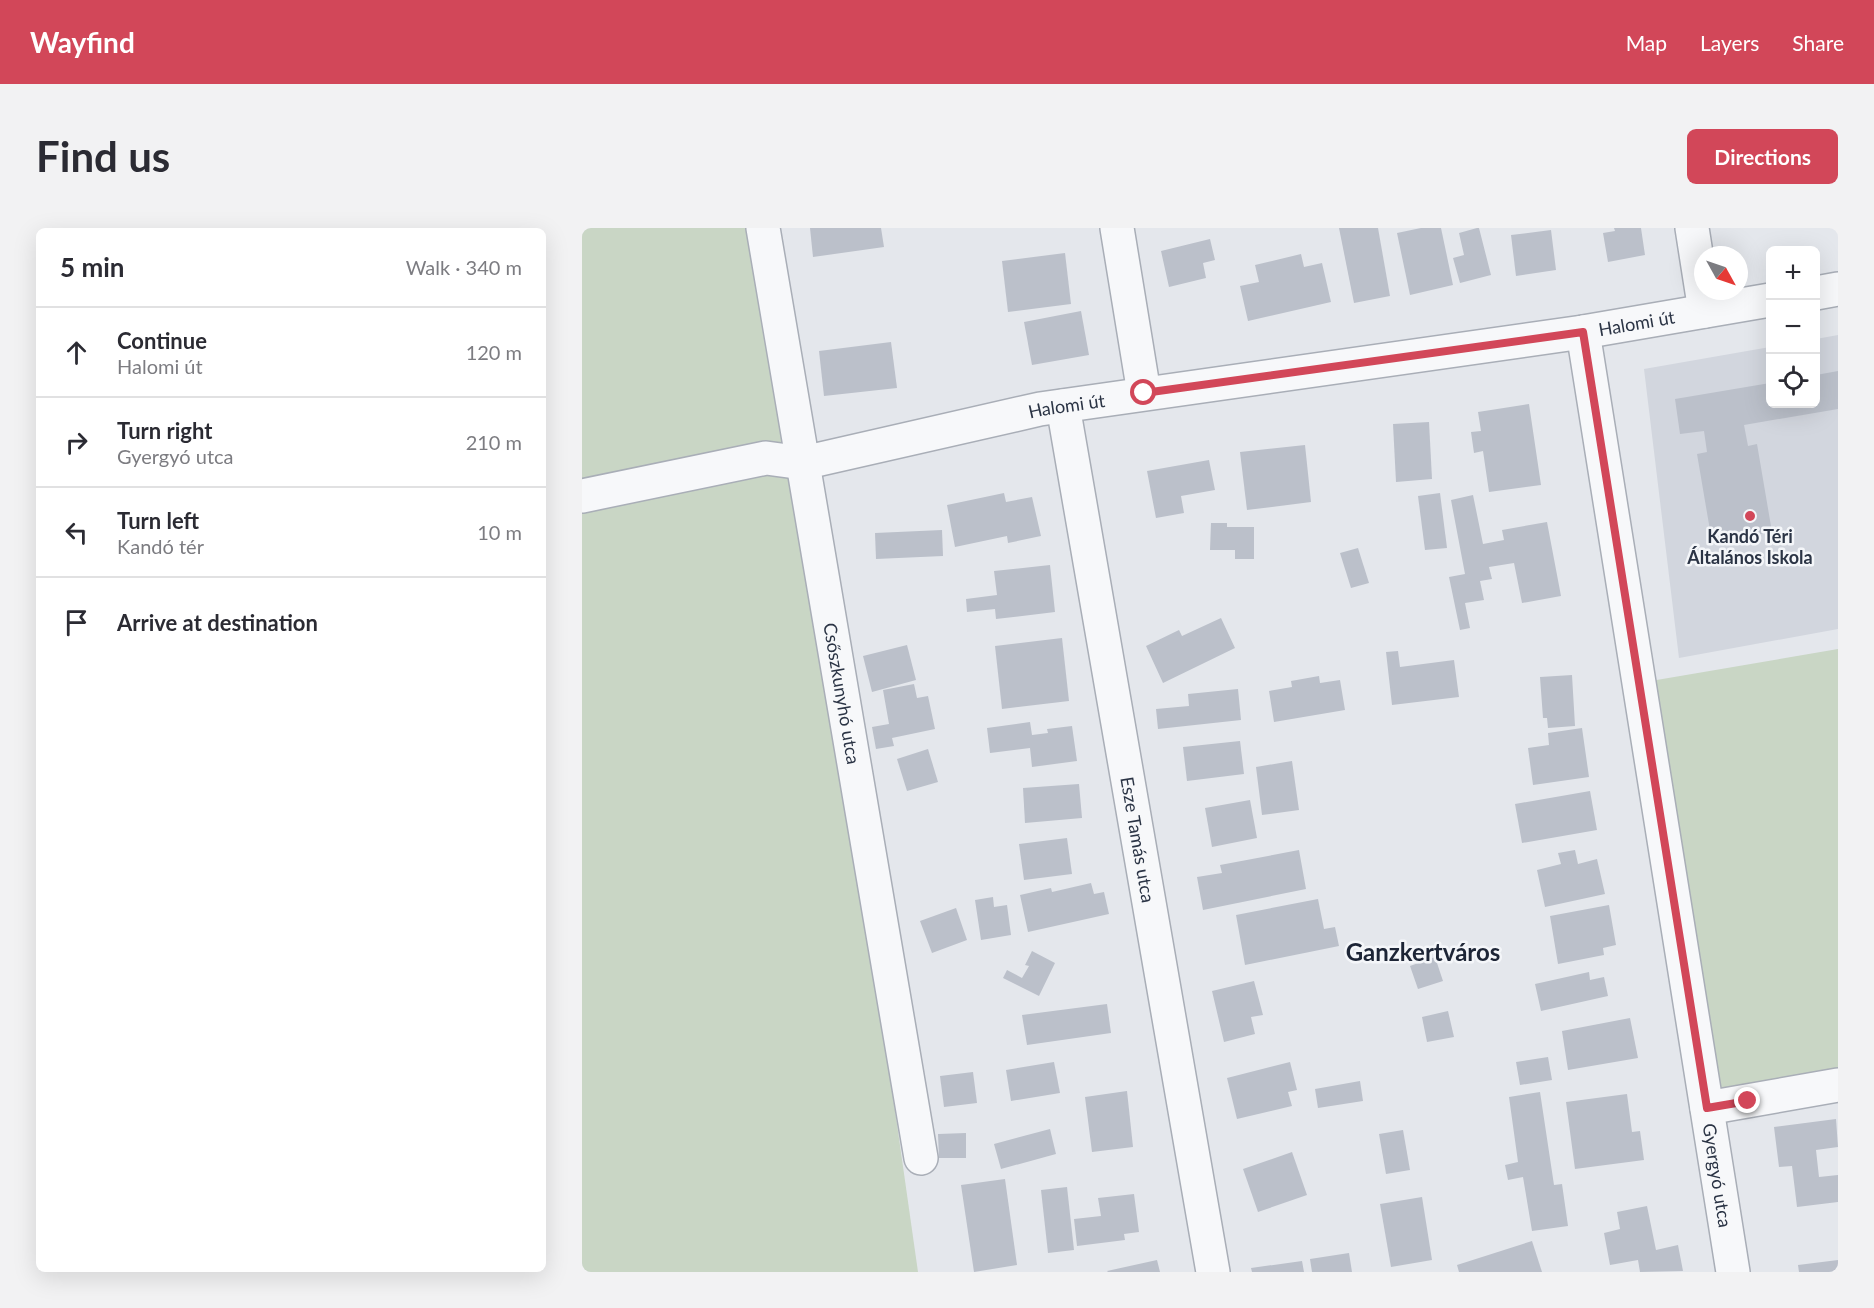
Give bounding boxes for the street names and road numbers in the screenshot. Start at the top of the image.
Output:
street label: Halomi út [1597,305,1677,340]
street label: Halomi út [1026,389,1107,422]
street label: Csőszkunyhó utca [819,621,865,766]
street label: Esze Tamás utca [1116,775,1160,904]
street label: Gyergyó utca [1698,1122,1737,1229]

